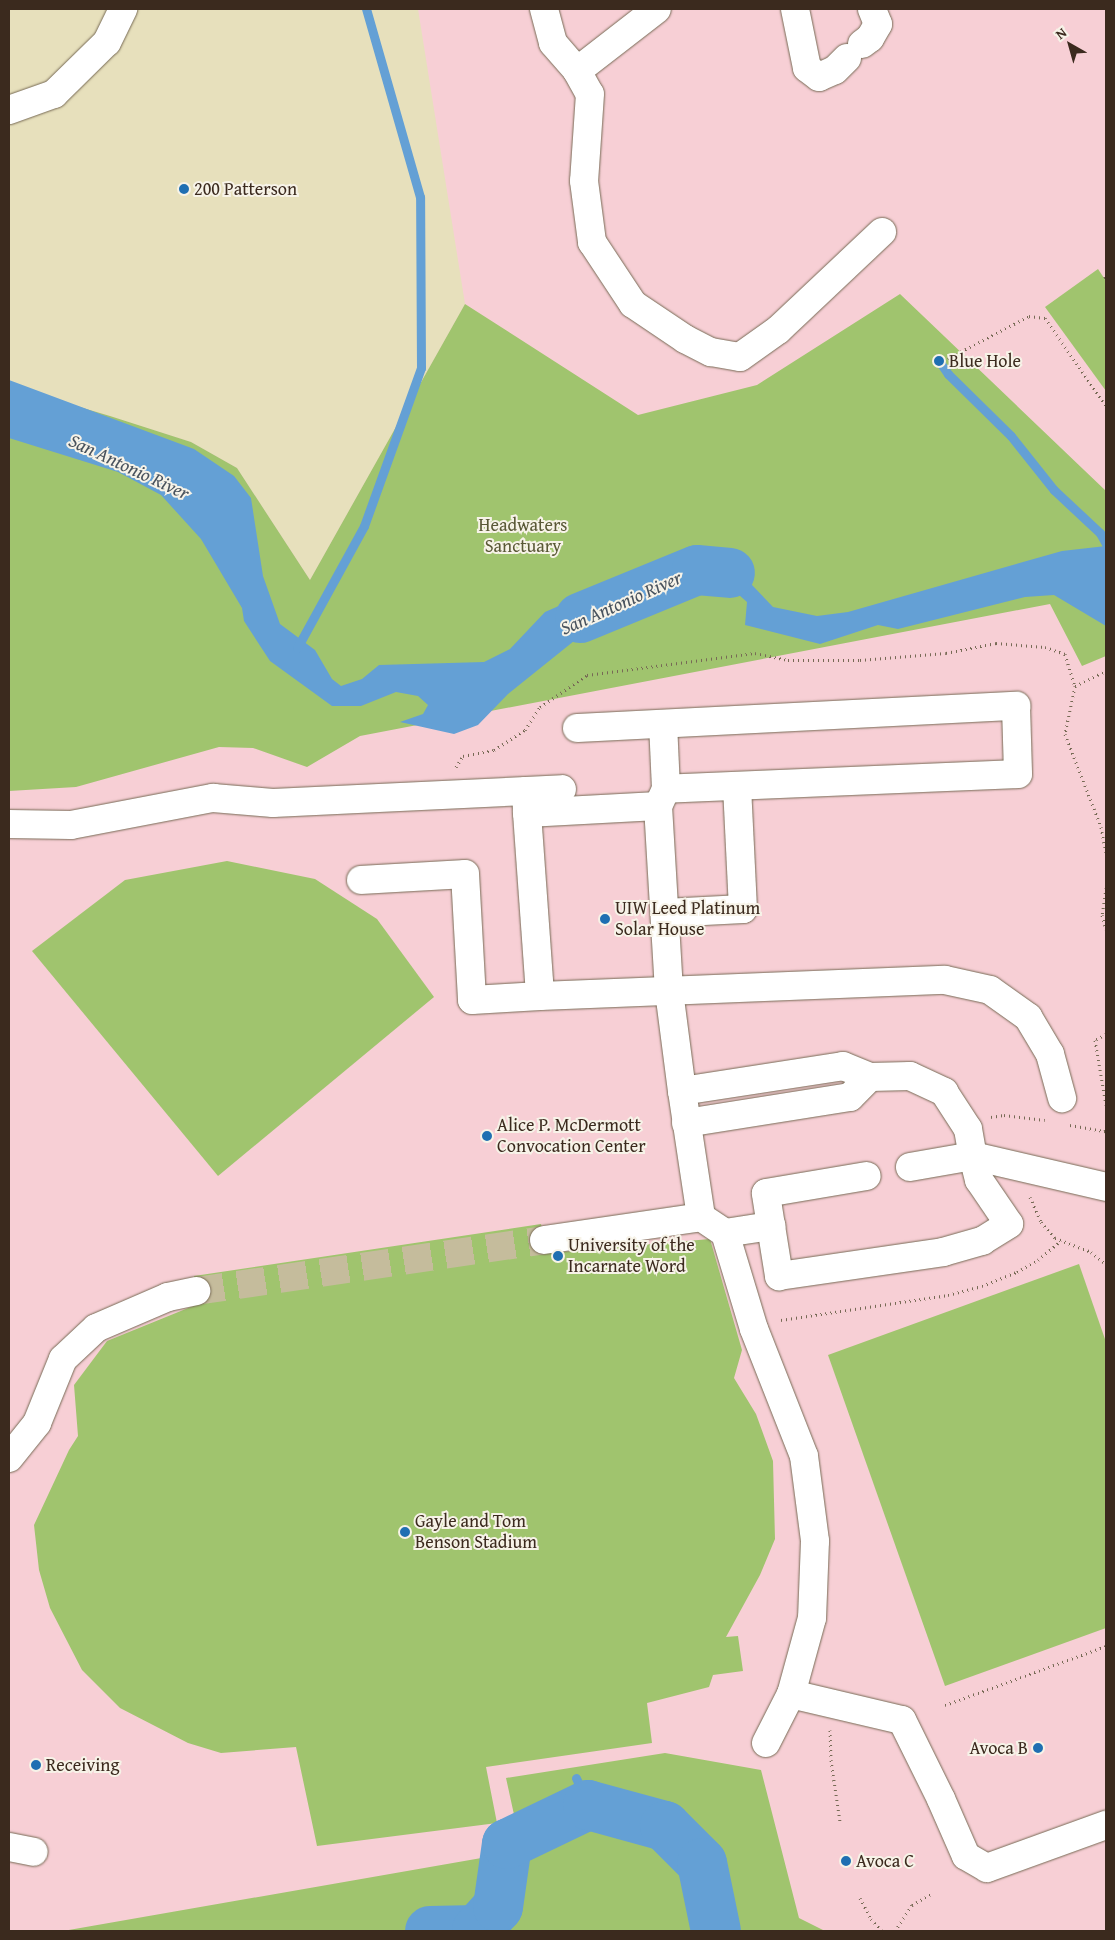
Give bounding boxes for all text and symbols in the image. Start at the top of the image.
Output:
north arrow [1045,20,1095,70]
text: N [1051,22,1071,44]
place label: 200 Patterson [194,178,297,200]
marker: 200 Patterson [178,183,190,195]
place label: Blue Hole [949,350,1021,372]
marker: Blue Hole [933,355,945,367]
water label: San Antonio River [65,429,193,505]
park label: Headwaters Sanctuary [479,515,567,558]
water label: San Antonio River [557,566,685,640]
place label: UIW Leed Platinum Solar House [615,898,760,941]
marker: UIW Leed Platinum Solar House [599,913,611,925]
place label: Alice P. McDermott Convocation Center [497,1115,646,1158]
marker: Alice P. McDermott Convocation Center [481,1130,493,1142]
place label: University of the Incarnate Word [568,1235,695,1278]
marker: University of the Incarnate Word [552,1250,564,1262]
place label: Gayle and Tom Benson Stadium [415,1511,537,1554]
marker: Gayle and Tom Benson Stadium [399,1526,411,1538]
place label: Avoca B [970,1737,1028,1759]
marker: Avoca B [1032,1742,1044,1754]
place label: Receiving [46,1754,119,1776]
marker: Receiving [30,1759,42,1771]
place label: Avoca C [856,1850,914,1872]
marker: Avoca C [840,1855,852,1867]

